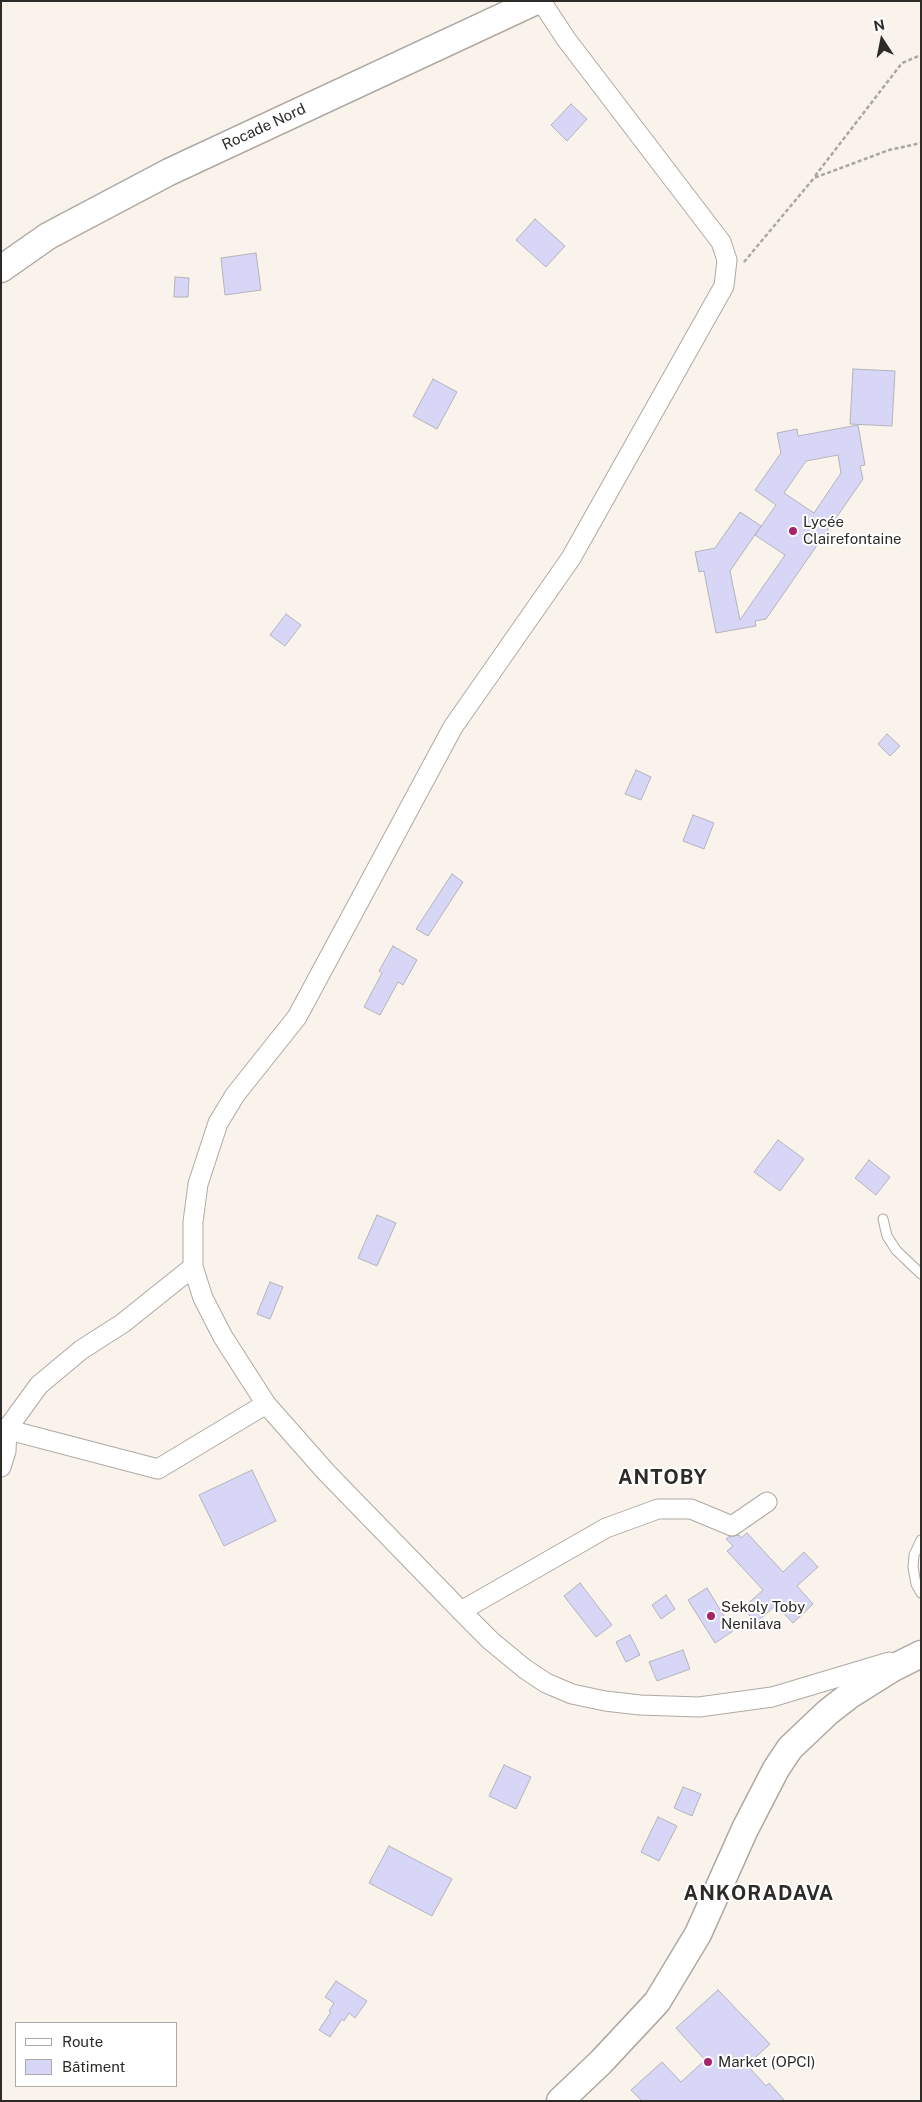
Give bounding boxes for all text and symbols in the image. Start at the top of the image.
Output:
north arrow [857,15,907,65]
text: N [872,16,886,34]
street label: Rocade Nord [219,100,309,154]
place label: Lycée Clairefontaine [803,513,902,548]
marker: Lycée Clairefontaine [787,525,799,537]
district label: ANTOBY [617,1466,709,1490]
place label: Sekoly Toby Nenilava [721,1598,805,1633]
marker: Sekoly Toby Nenilava [705,1610,717,1622]
district label: ANKORADAVA [682,1882,836,1906]
legend [15,2022,178,2087]
text: Route [62,2033,103,2050]
place label: Market (OPCI) [718,2053,815,2071]
marker: Market (OPCI) [702,2056,714,2068]
text: Bâtiment [62,2058,125,2075]

